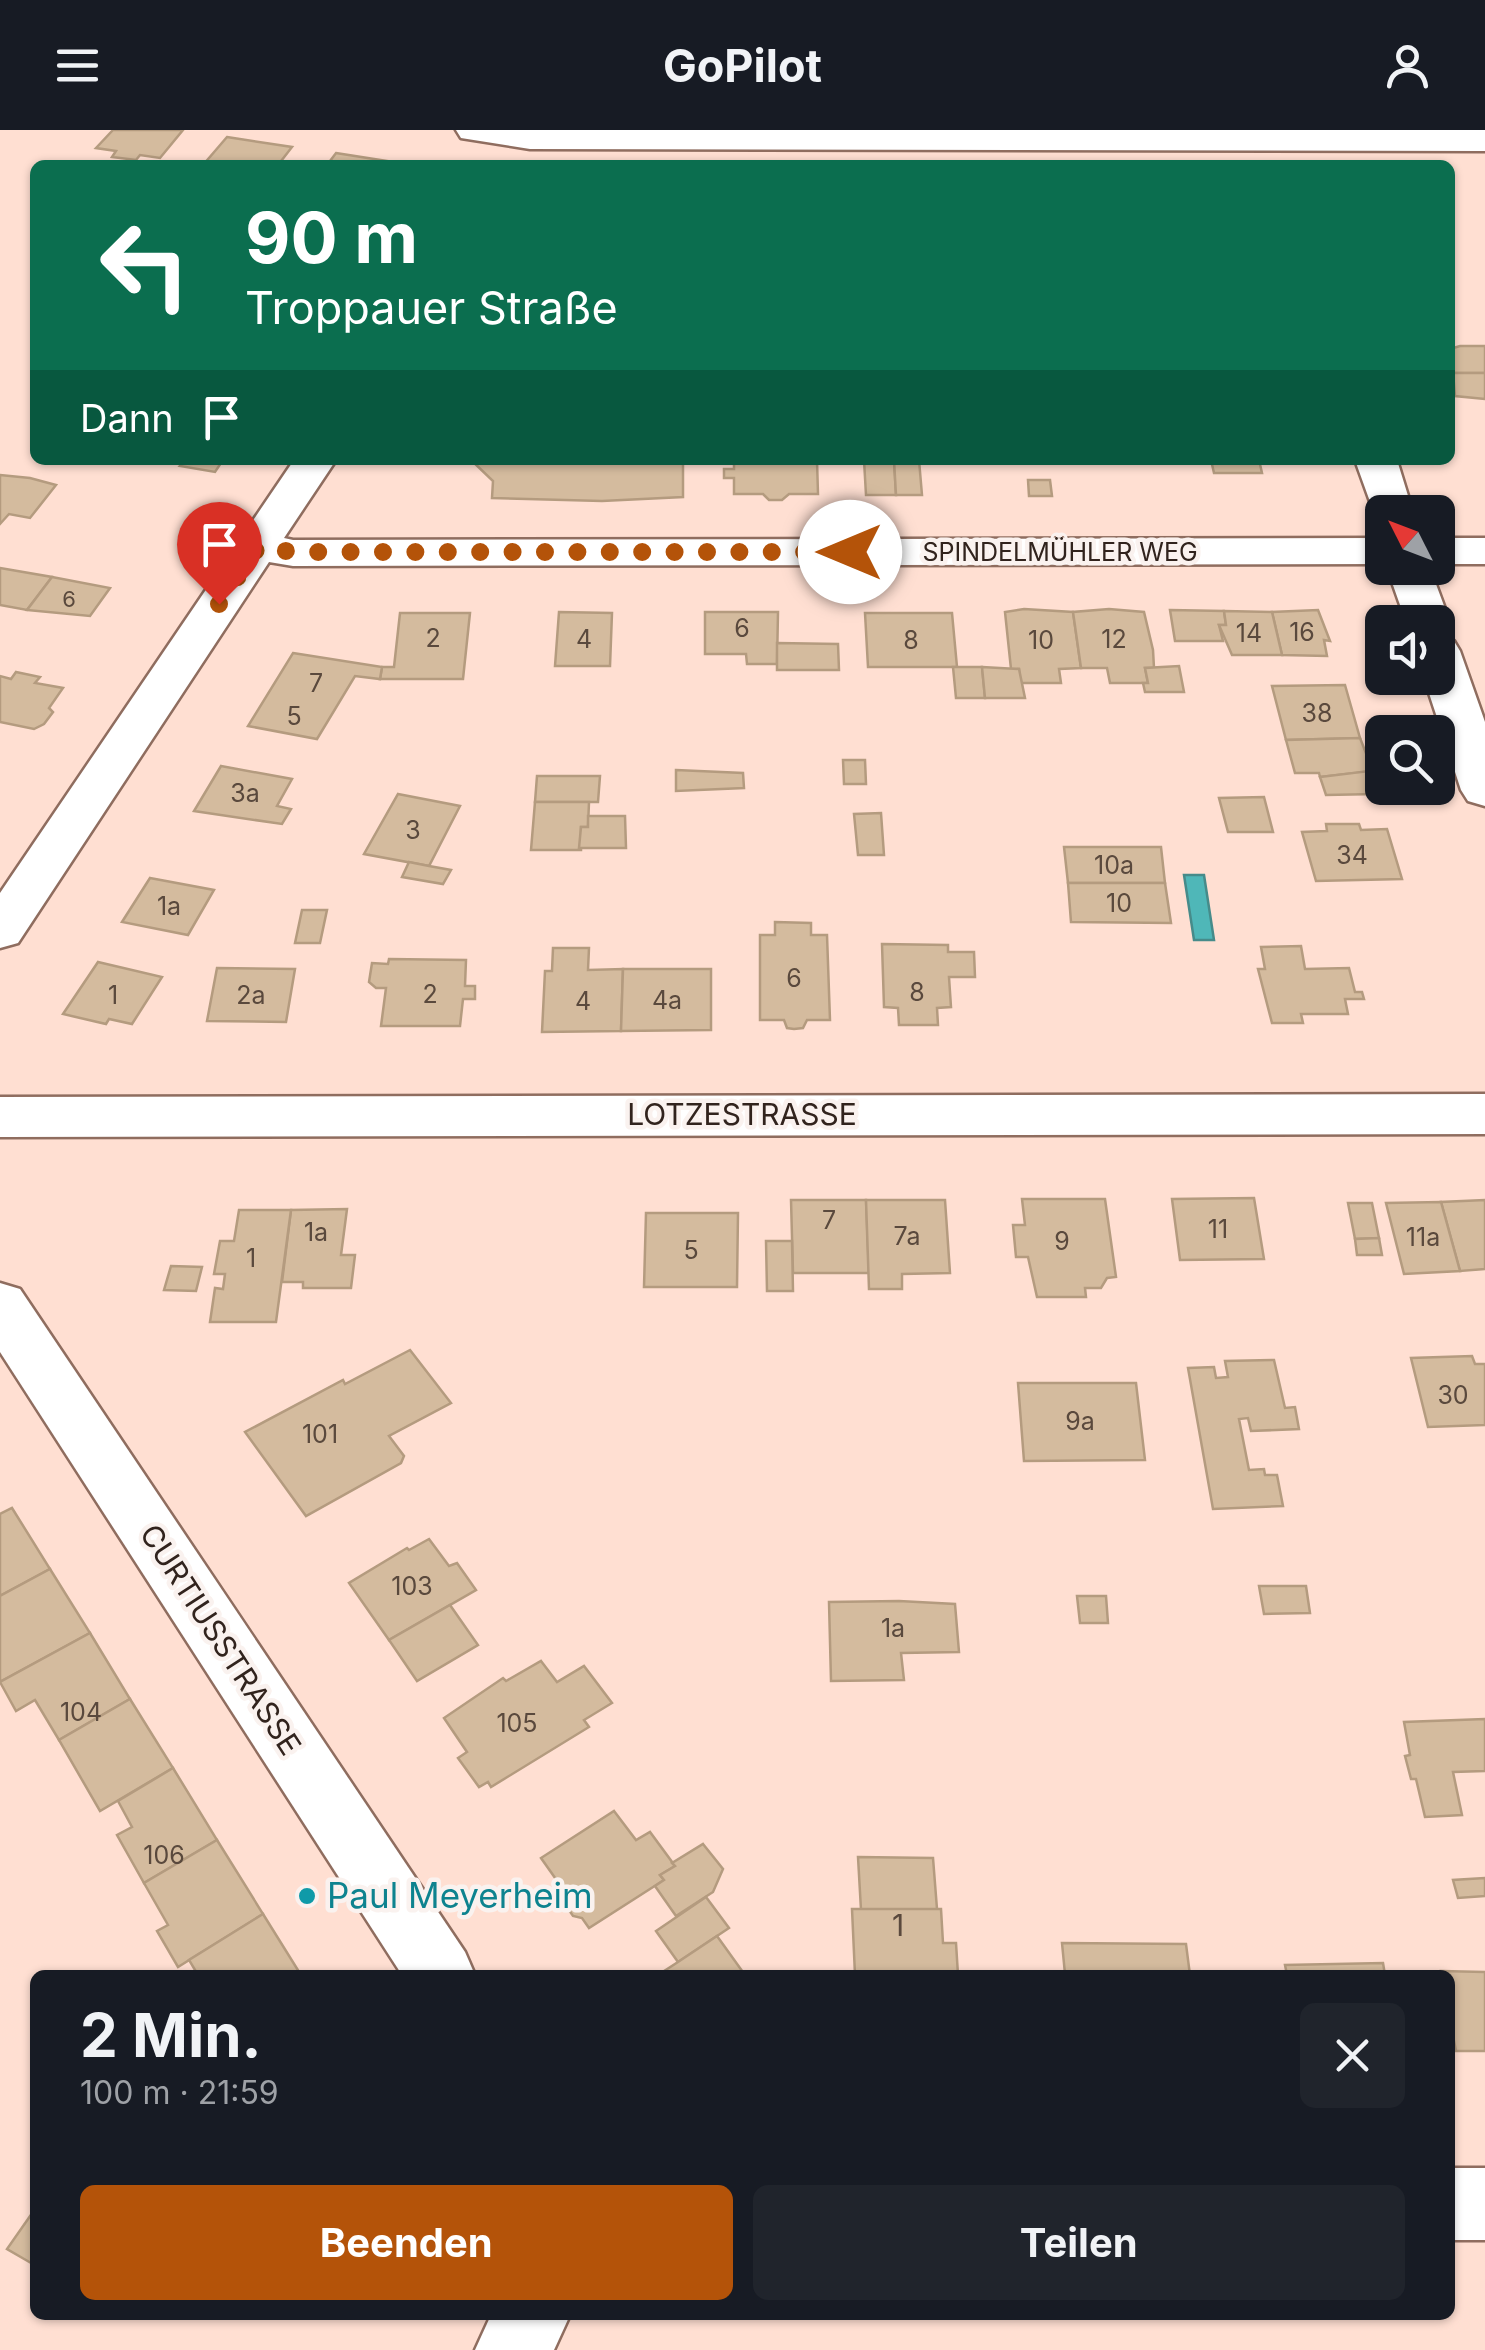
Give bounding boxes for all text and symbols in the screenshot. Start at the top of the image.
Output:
icon: menu [50,38,105,93]
text: GoPilot [663,38,822,93]
icon: person [1380,38,1435,93]
text: 90 m [245,195,418,280]
icon: left [80,200,210,330]
text: Troppauer Straße [245,280,618,335]
icon: arrive [194,390,249,445]
text: Dann [80,395,174,441]
north arrow [1365,495,1455,585]
map controls [1365,495,1455,805]
position arrow [798,500,902,604]
pin [177,502,262,605]
icon: arrive [192,517,247,572]
street label: SPINDELMÜHLER WEG [922,537,1198,567]
house number: 6 [62,586,76,612]
button: sound [1365,605,1455,695]
house number: 6 [734,613,750,643]
house number: 16 [1289,617,1315,647]
house number: 14 [1236,618,1262,648]
house number: 2 [425,623,441,653]
house number: 4 [576,624,592,654]
house number: 12 [1101,624,1127,654]
house number: 8 [903,625,919,655]
house number: 10 [1028,625,1054,655]
house number: 7 [309,668,323,698]
house number: 38 [1302,698,1332,728]
house number: 5 [286,701,302,731]
button: search [1365,715,1455,805]
house number: 3a [230,778,260,808]
house number: 3 [405,815,421,845]
house number: 34 [1336,840,1368,870]
house number: 10a [1094,850,1134,880]
house number: 10 [1106,888,1132,918]
house number: 1a [157,891,181,921]
house number: 6 [786,963,802,993]
house number: 8 [909,977,925,1007]
house number: 2 [422,979,438,1009]
house number: 1 [108,980,118,1010]
house number: 2a [236,980,266,1010]
house number: 4a [652,985,682,1015]
house number: 4 [575,986,591,1016]
street label: LOTZESTRASSE [627,1096,857,1132]
house number: 7 [822,1205,836,1235]
house number: 11 [1208,1214,1228,1244]
house number: 1a [304,1217,328,1247]
house number: 7a [893,1221,921,1251]
house number: 11a [1406,1222,1440,1252]
house number: 9 [1054,1226,1070,1256]
house number: 5 [683,1235,699,1265]
house number: 1 [246,1243,256,1273]
house number: 30 [1437,1380,1469,1410]
house number: 9a [1065,1406,1095,1436]
house number: 101 [302,1419,338,1449]
street label: CURTIUSSTRASSE [133,1517,309,1762]
house number: 103 [391,1571,433,1601]
house number: 1a [881,1613,905,1643]
house number: 104 [60,1697,102,1727]
house number: 105 [496,1708,538,1738]
house number: 106 [143,1840,185,1870]
place label: Paul Meyerheim [327,1874,593,1916]
marker: Paul Meyerheim [296,1885,318,1907]
house number: 1 [892,1907,904,1943]
text: 2 Min. [80,1999,262,2071]
button: close [1300,2003,1405,2108]
text: 100 m · 21:59 [80,2073,279,2112]
button: Beenden [80,2185,733,2300]
button: Teilen [753,2185,1405,2300]

